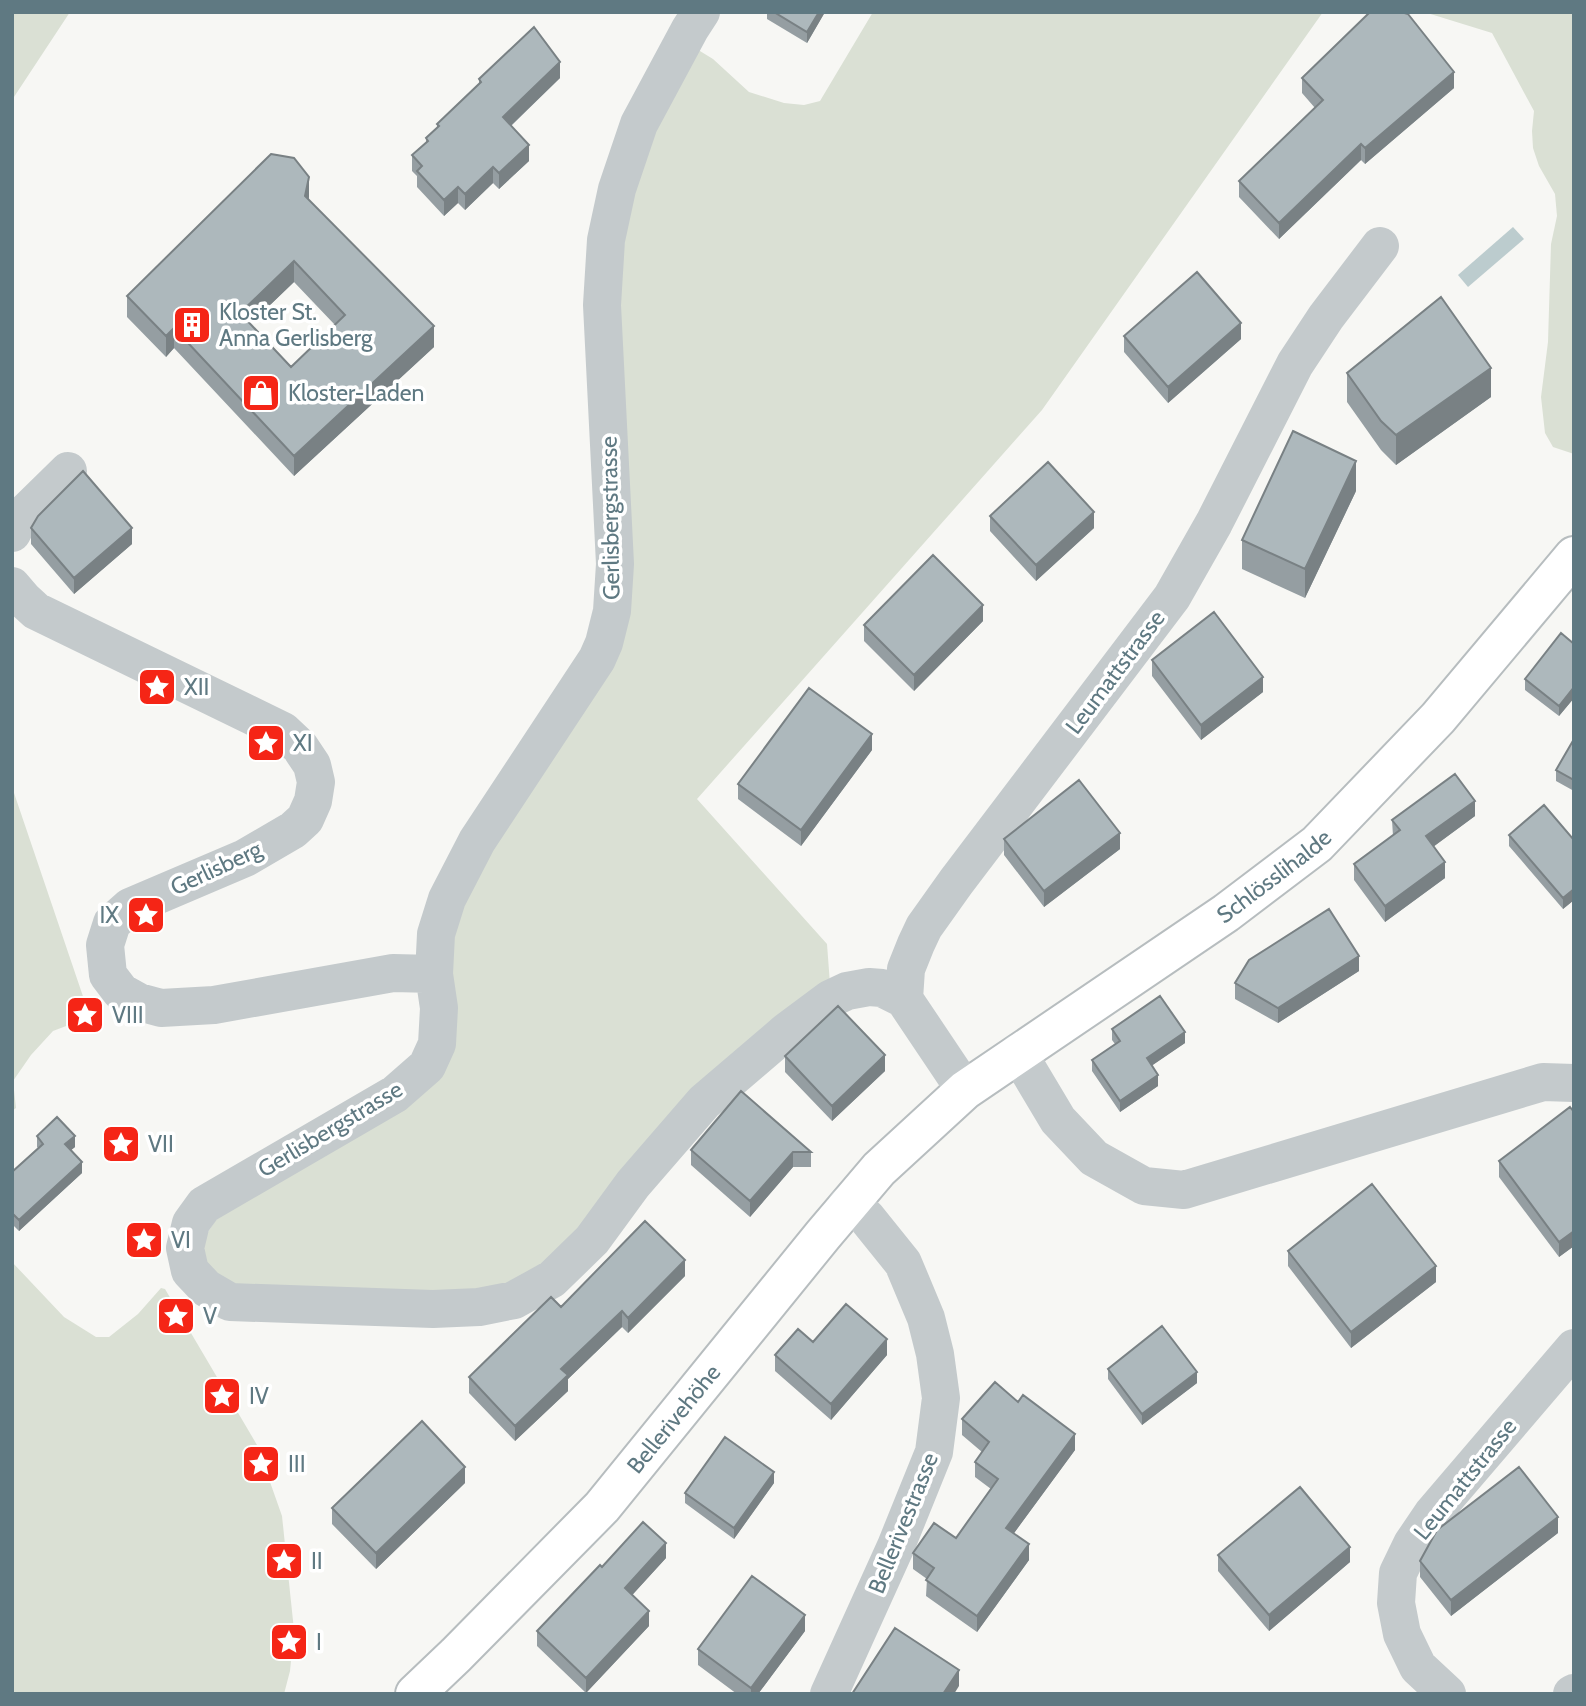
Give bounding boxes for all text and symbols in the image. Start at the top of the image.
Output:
place label: Kloster St. Anna Gerlisberg [219,298,373,352]
building icon: Kloster St. Anna Gerlisberg [171,304,213,346]
shop icon: Kloster-Laden [240,372,282,414]
place label: Kloster-Laden [288,379,424,407]
street label: Gerlisbergstrasse [595,436,625,600]
street label: Leumattstrasse [1059,604,1171,739]
place icon: XII [136,666,178,708]
place label: XII [184,673,209,701]
place icon: XI [245,722,287,764]
place label: XI [293,729,313,757]
street label: Schlösslihalde [1211,824,1337,929]
street label: Gerlisberg [166,835,267,901]
place icon: IX [125,894,167,936]
place label: IX [99,901,119,929]
place icon: VIII [64,994,106,1036]
place label: VIII [112,1001,144,1029]
street label: Gerlisbergstrasse [253,1075,408,1183]
place icon: VII [100,1123,142,1165]
place label: VII [148,1130,174,1158]
place icon: VI [123,1219,165,1261]
place label: VI [171,1226,191,1254]
place icon: V [155,1295,197,1337]
place label: V [203,1302,217,1330]
street label: Bellerivehöhe [621,1358,726,1479]
place icon: IV [201,1375,243,1417]
place label: IV [249,1382,269,1410]
street label: Leumattstrasse [1408,1413,1523,1545]
place icon: III [240,1443,282,1485]
street label: Bellerivestrasse [862,1448,944,1597]
place label: III [288,1450,306,1478]
place icon: II [263,1540,305,1582]
place label: II [311,1547,323,1575]
place icon: I [268,1621,310,1663]
place label: I [316,1628,322,1656]

